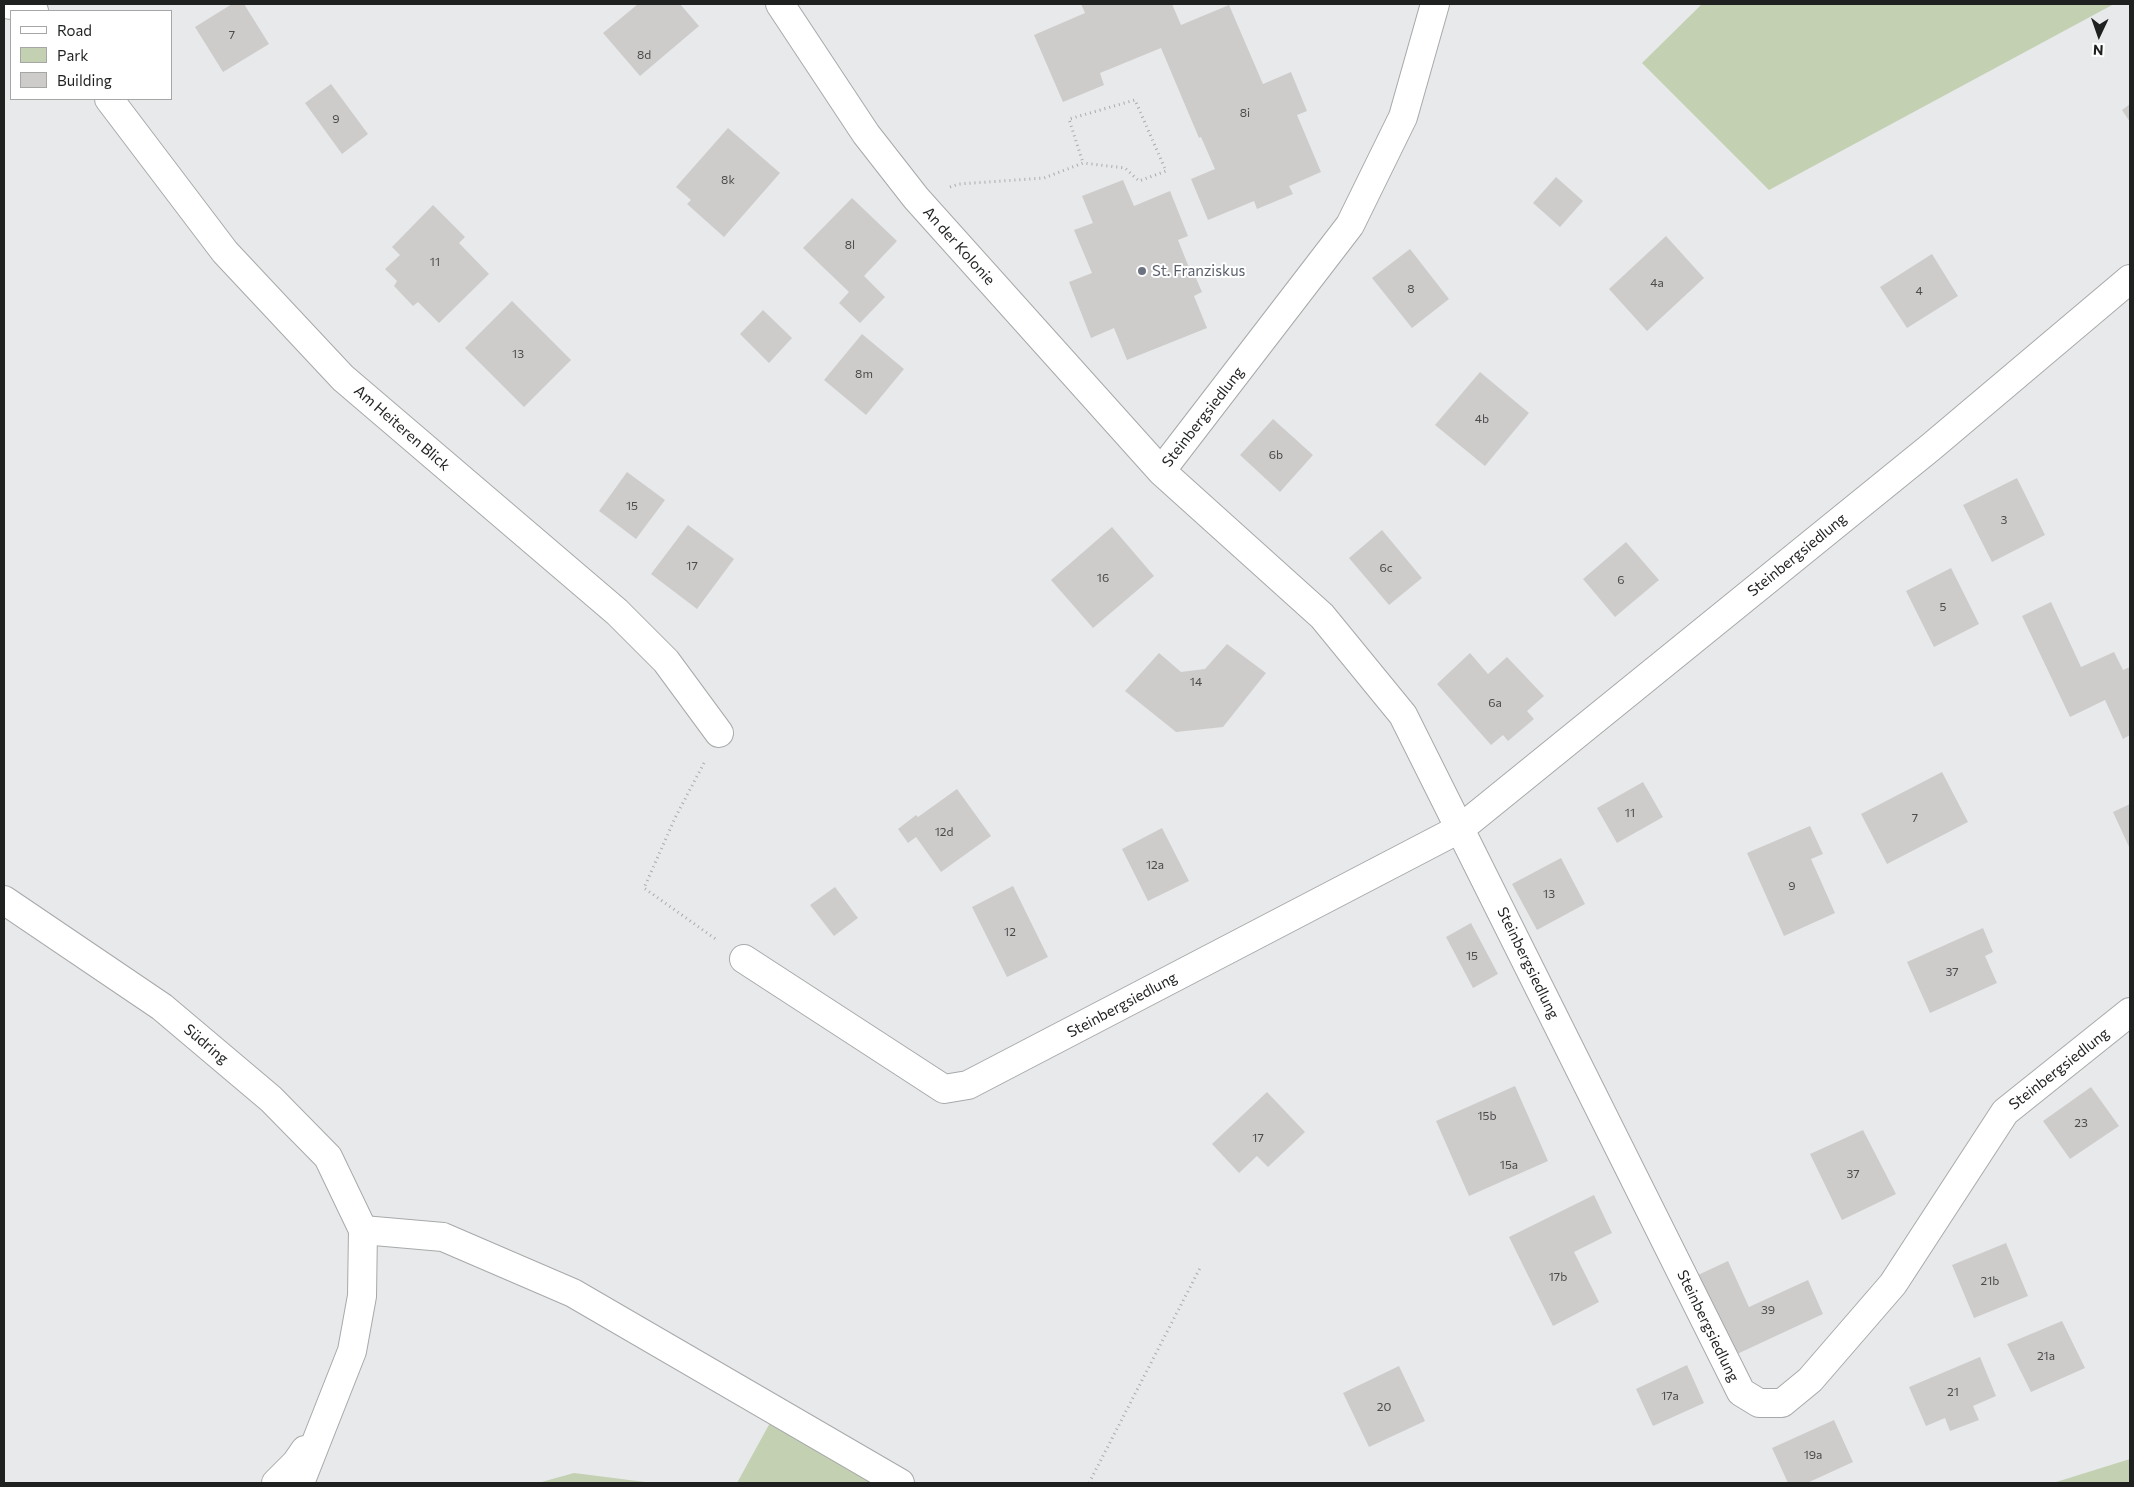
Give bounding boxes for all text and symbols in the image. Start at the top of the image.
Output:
legend [10,10,172,100]
north arrow [2074,10,2124,60]
text: Road [57,21,92,39]
house number: 7 [229,28,235,42]
text: N [2093,42,2104,59]
text: Park [57,46,88,64]
house number: 8d [637,48,651,62]
text: Building [57,71,112,89]
house number: 8i [1240,106,1250,120]
house number: 9 [332,112,340,126]
house number: 8k [721,173,735,187]
street label: An der Kolonie [919,203,999,289]
house number: 8l [845,238,855,252]
house number: 11 [430,255,440,269]
place label: St. Franziskus [1152,262,1245,280]
marker: St. Franziskus [1136,265,1148,277]
house number: 4a [1650,276,1664,290]
house number: 8 [1407,282,1415,296]
house number: 4 [1915,284,1923,298]
house number: 13 [512,347,524,361]
street label: Steinbergsiedlung [1158,363,1248,471]
house number: 8m [855,367,873,381]
street label: Am Heiteren Blick [350,381,454,475]
house number: 4b [1475,412,1489,426]
house number: 6b [1269,448,1283,462]
house number: 15 [626,499,638,513]
street label: Steinbergsiedlung [1744,510,1850,600]
house number: 3 [2001,513,2007,527]
house number: 17 [686,559,698,573]
house number: 6c [1379,561,1393,575]
house number: 16 [1097,571,1109,585]
house number: 6 [1617,573,1625,587]
house number: 5 [1940,600,1946,614]
house number: 14 [1190,675,1202,689]
house number: 6a [1488,696,1502,710]
house number: 11 [1625,806,1635,820]
house number: 7 [1912,811,1918,825]
house number: 12d [935,825,953,839]
house number: 12a [1146,858,1164,872]
house number: 9 [1788,879,1796,893]
house number: 13 [1543,887,1555,901]
street label: Steinbergsiedlung [1493,904,1563,1022]
house number: 12 [1004,925,1016,939]
house number: 15 [1466,949,1478,963]
house number: 37 [1945,965,1959,979]
street label: Steinbergsiedlung [1064,968,1180,1042]
street label: Südring [180,1020,232,1068]
street label: Steinbergsiedlung [2005,1024,2113,1114]
house number: 15b [1477,1109,1497,1123]
house number: 23 [2074,1116,2088,1130]
house number: 17 [1252,1131,1264,1145]
house number: 15a [1500,1158,1518,1172]
house number: 37 [1846,1167,1860,1181]
street label: Steinbergsiedlung [1673,1267,1743,1385]
house number: 17b [1549,1270,1567,1284]
house number: 21b [1981,1274,1999,1288]
house number: 39 [1761,1303,1775,1317]
house number: 21a [2037,1349,2055,1363]
house number: 21 [1947,1385,1959,1399]
house number: 17a [1661,1389,1679,1403]
house number: 20 [1377,1400,1391,1414]
house number: 19a [1804,1448,1822,1462]

